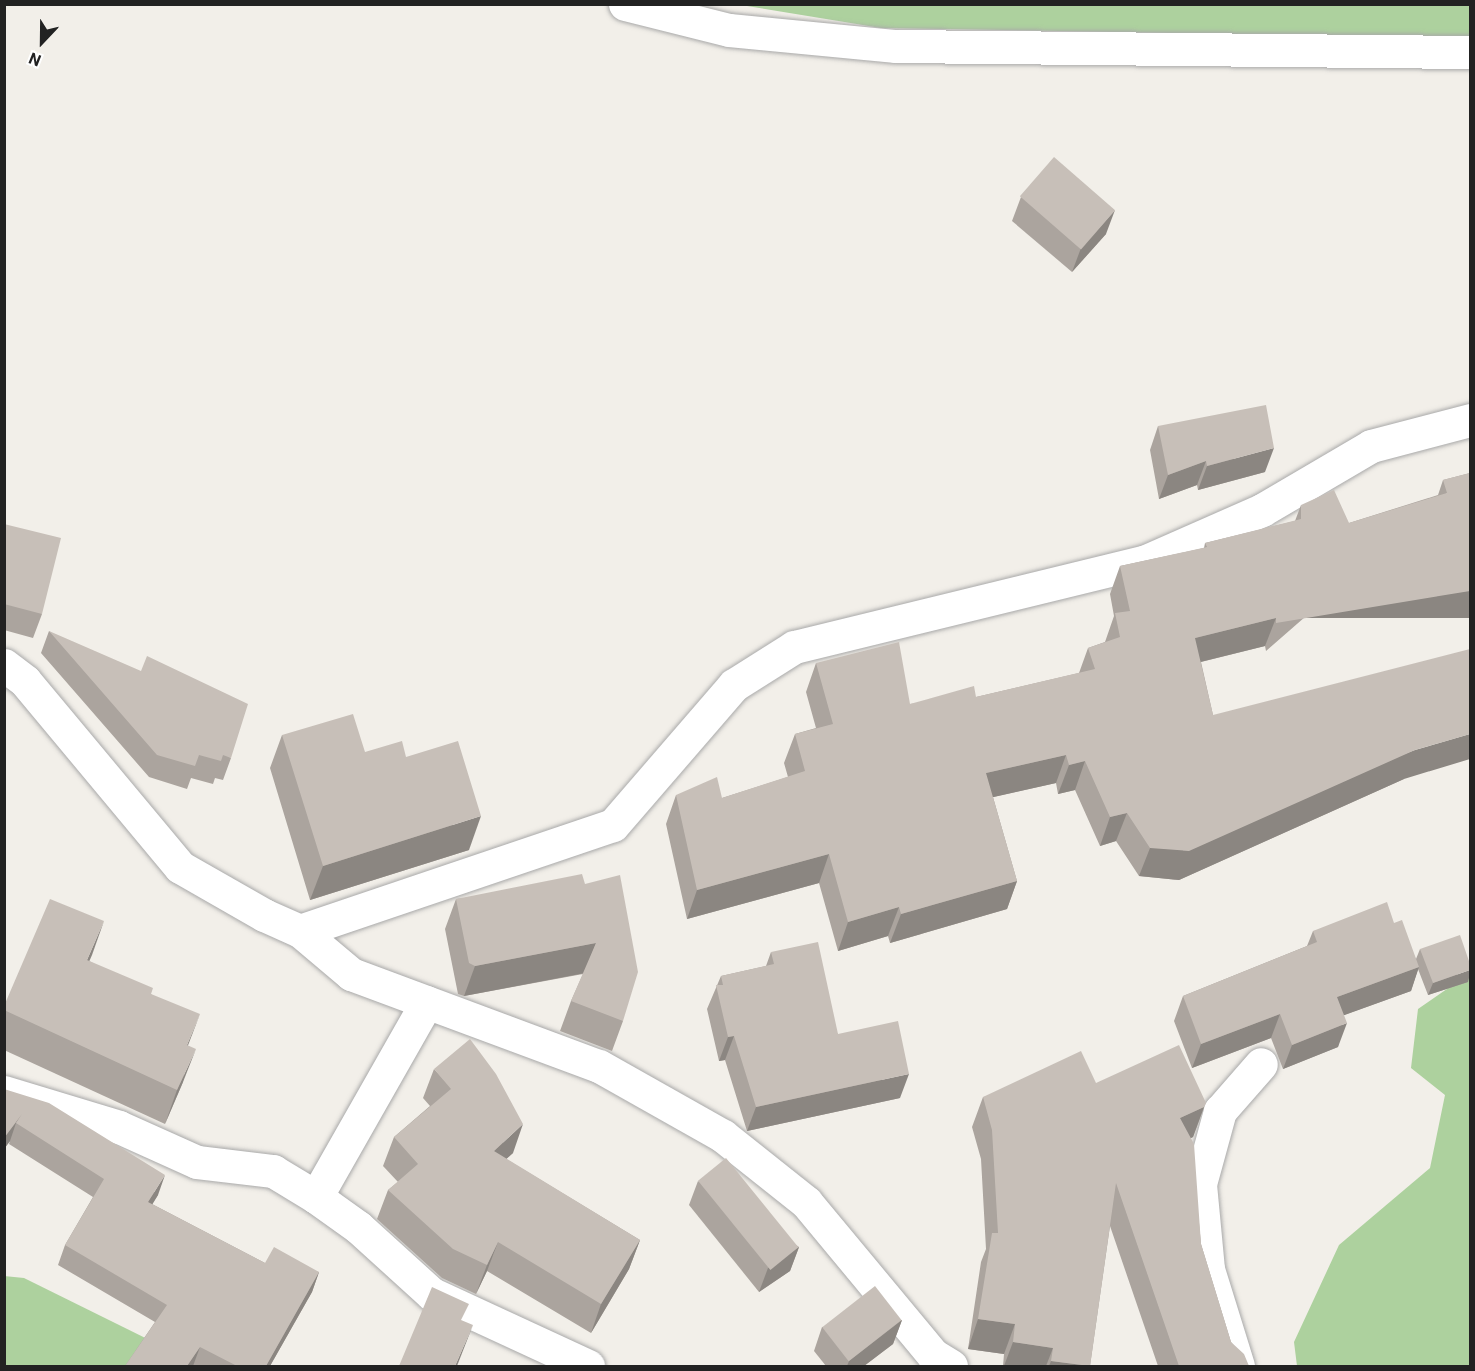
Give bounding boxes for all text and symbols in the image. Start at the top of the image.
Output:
north arrow [12,12,72,72]
text: N [26,48,44,70]

